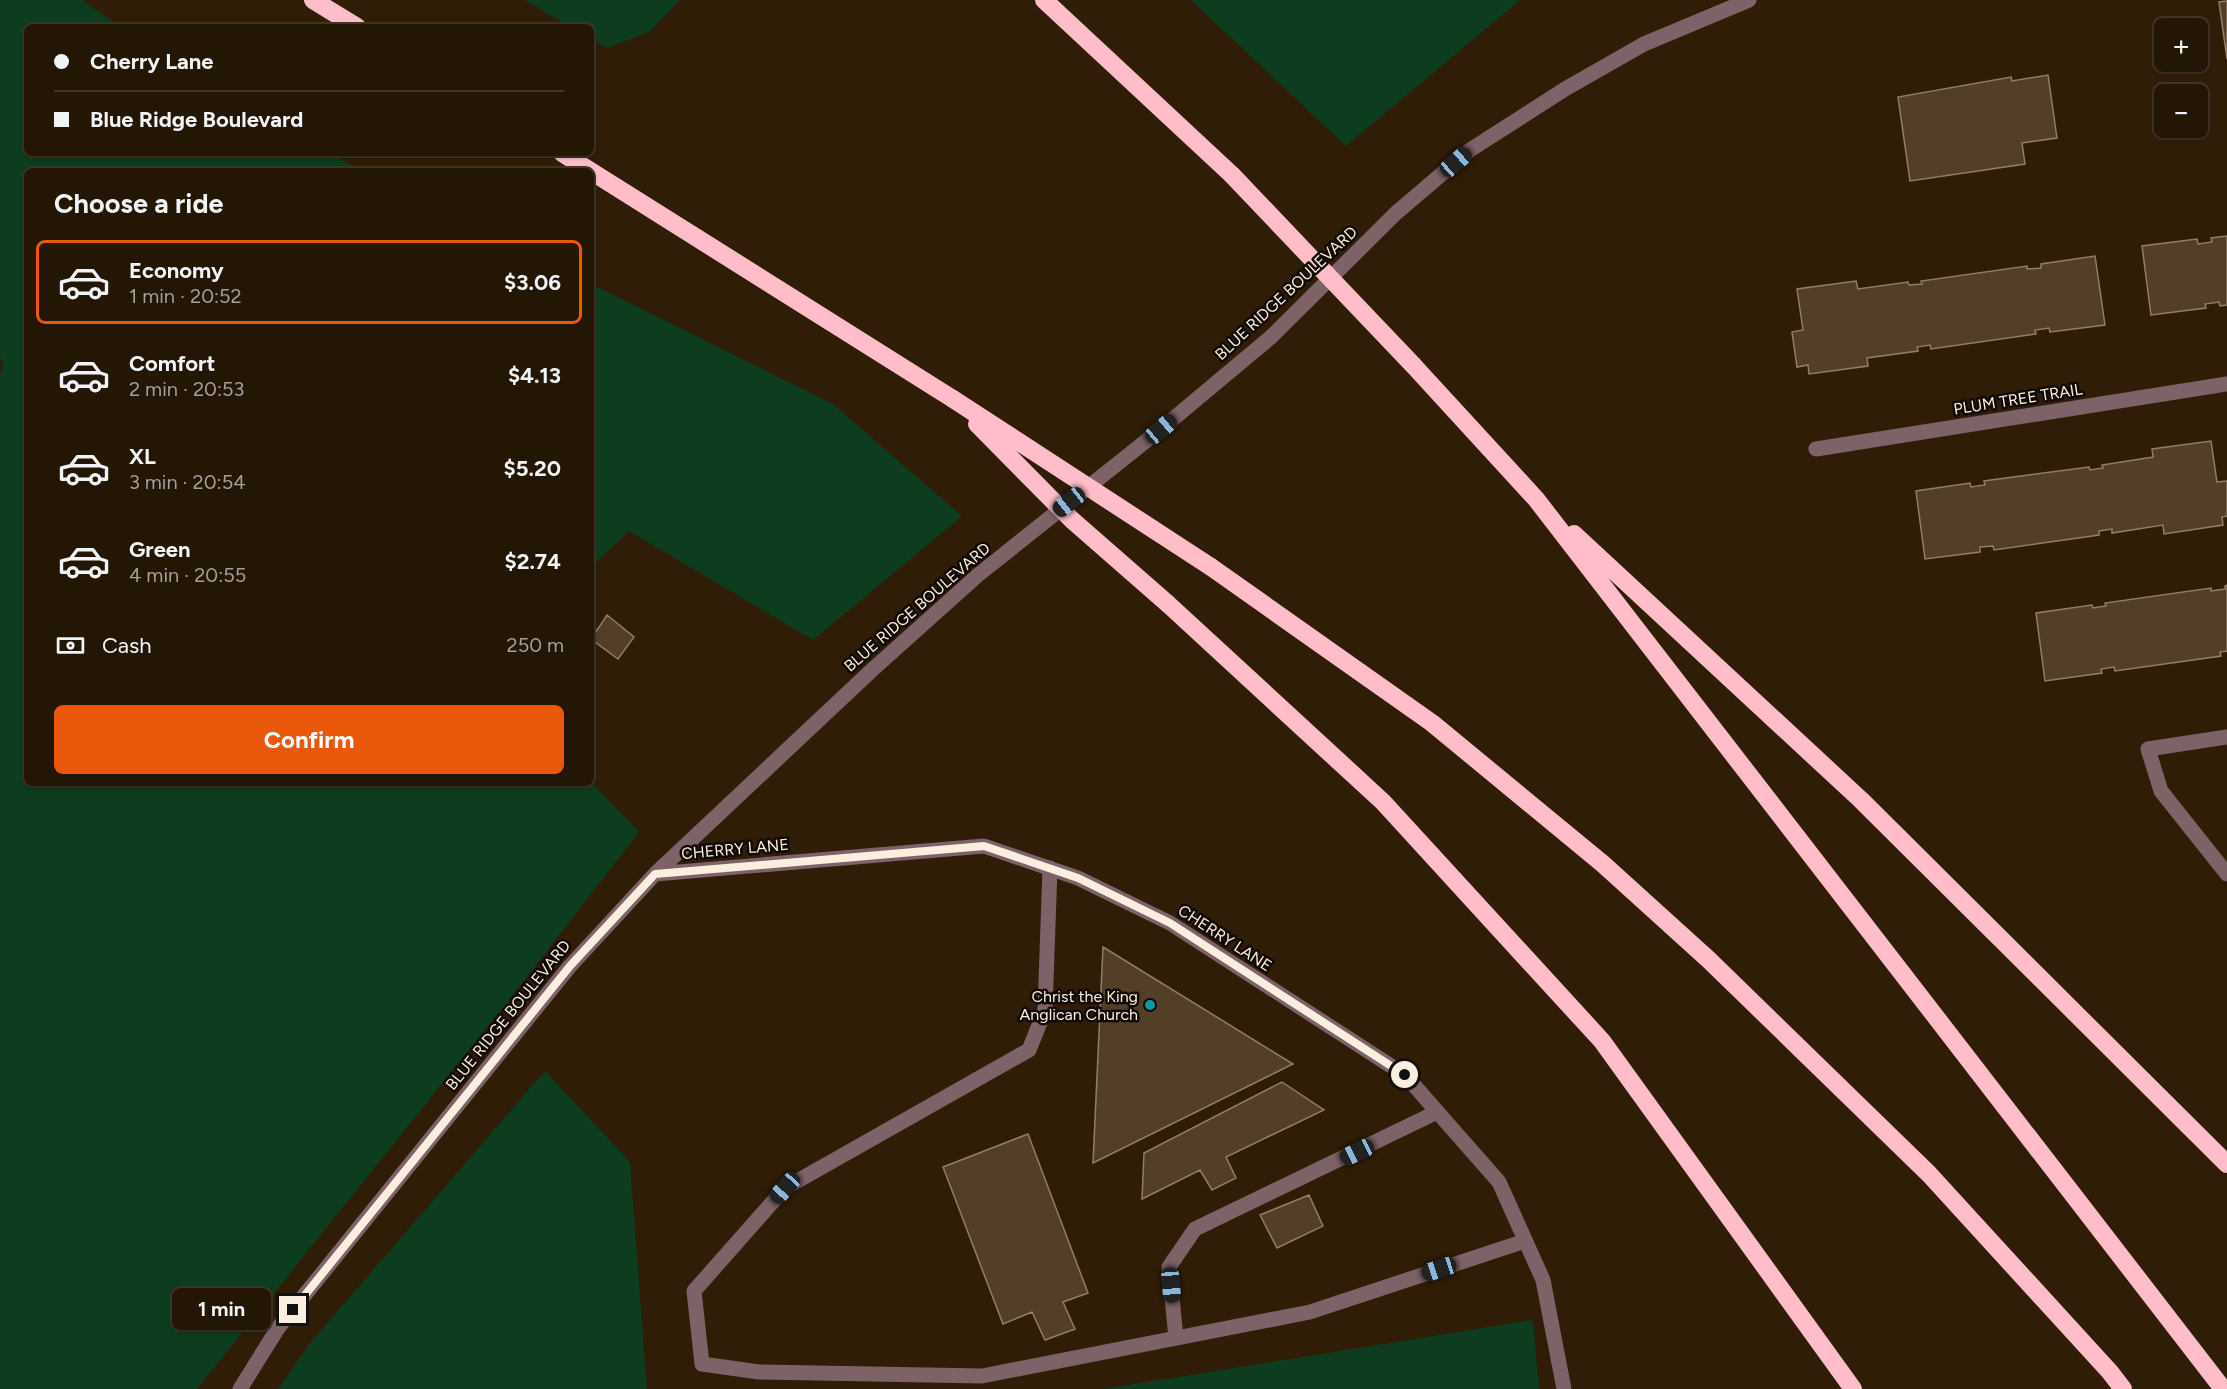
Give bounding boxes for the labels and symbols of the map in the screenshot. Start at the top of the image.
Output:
car [1437,143,1475,181]
street label: BLUE RIDGE BOULEVARD [1211,222,1361,364]
street label: PLUM TREE TRAIL [1952,379,2085,419]
car [1141,411,1181,447]
car [1049,484,1089,520]
street label: BLUE RIDGE BOULEVARD [840,538,994,676]
street label: CHERRY LANE [681,835,789,863]
street label: CHERRY LANE [1175,901,1275,975]
street label: BLUE RIDGE BOULEVARD [442,936,574,1094]
place label: Christ the King Anglican Church [1020,987,1138,1024]
marker: Christ the King Anglican Church [1143,998,1157,1012]
route start [1391,1061,1418,1088]
car [1337,1136,1377,1168]
car [766,1169,804,1207]
car [1419,1255,1459,1283]
car [1160,1266,1182,1304]
callout: 1 min [173,1289,272,1331]
route end [279,1296,306,1323]

